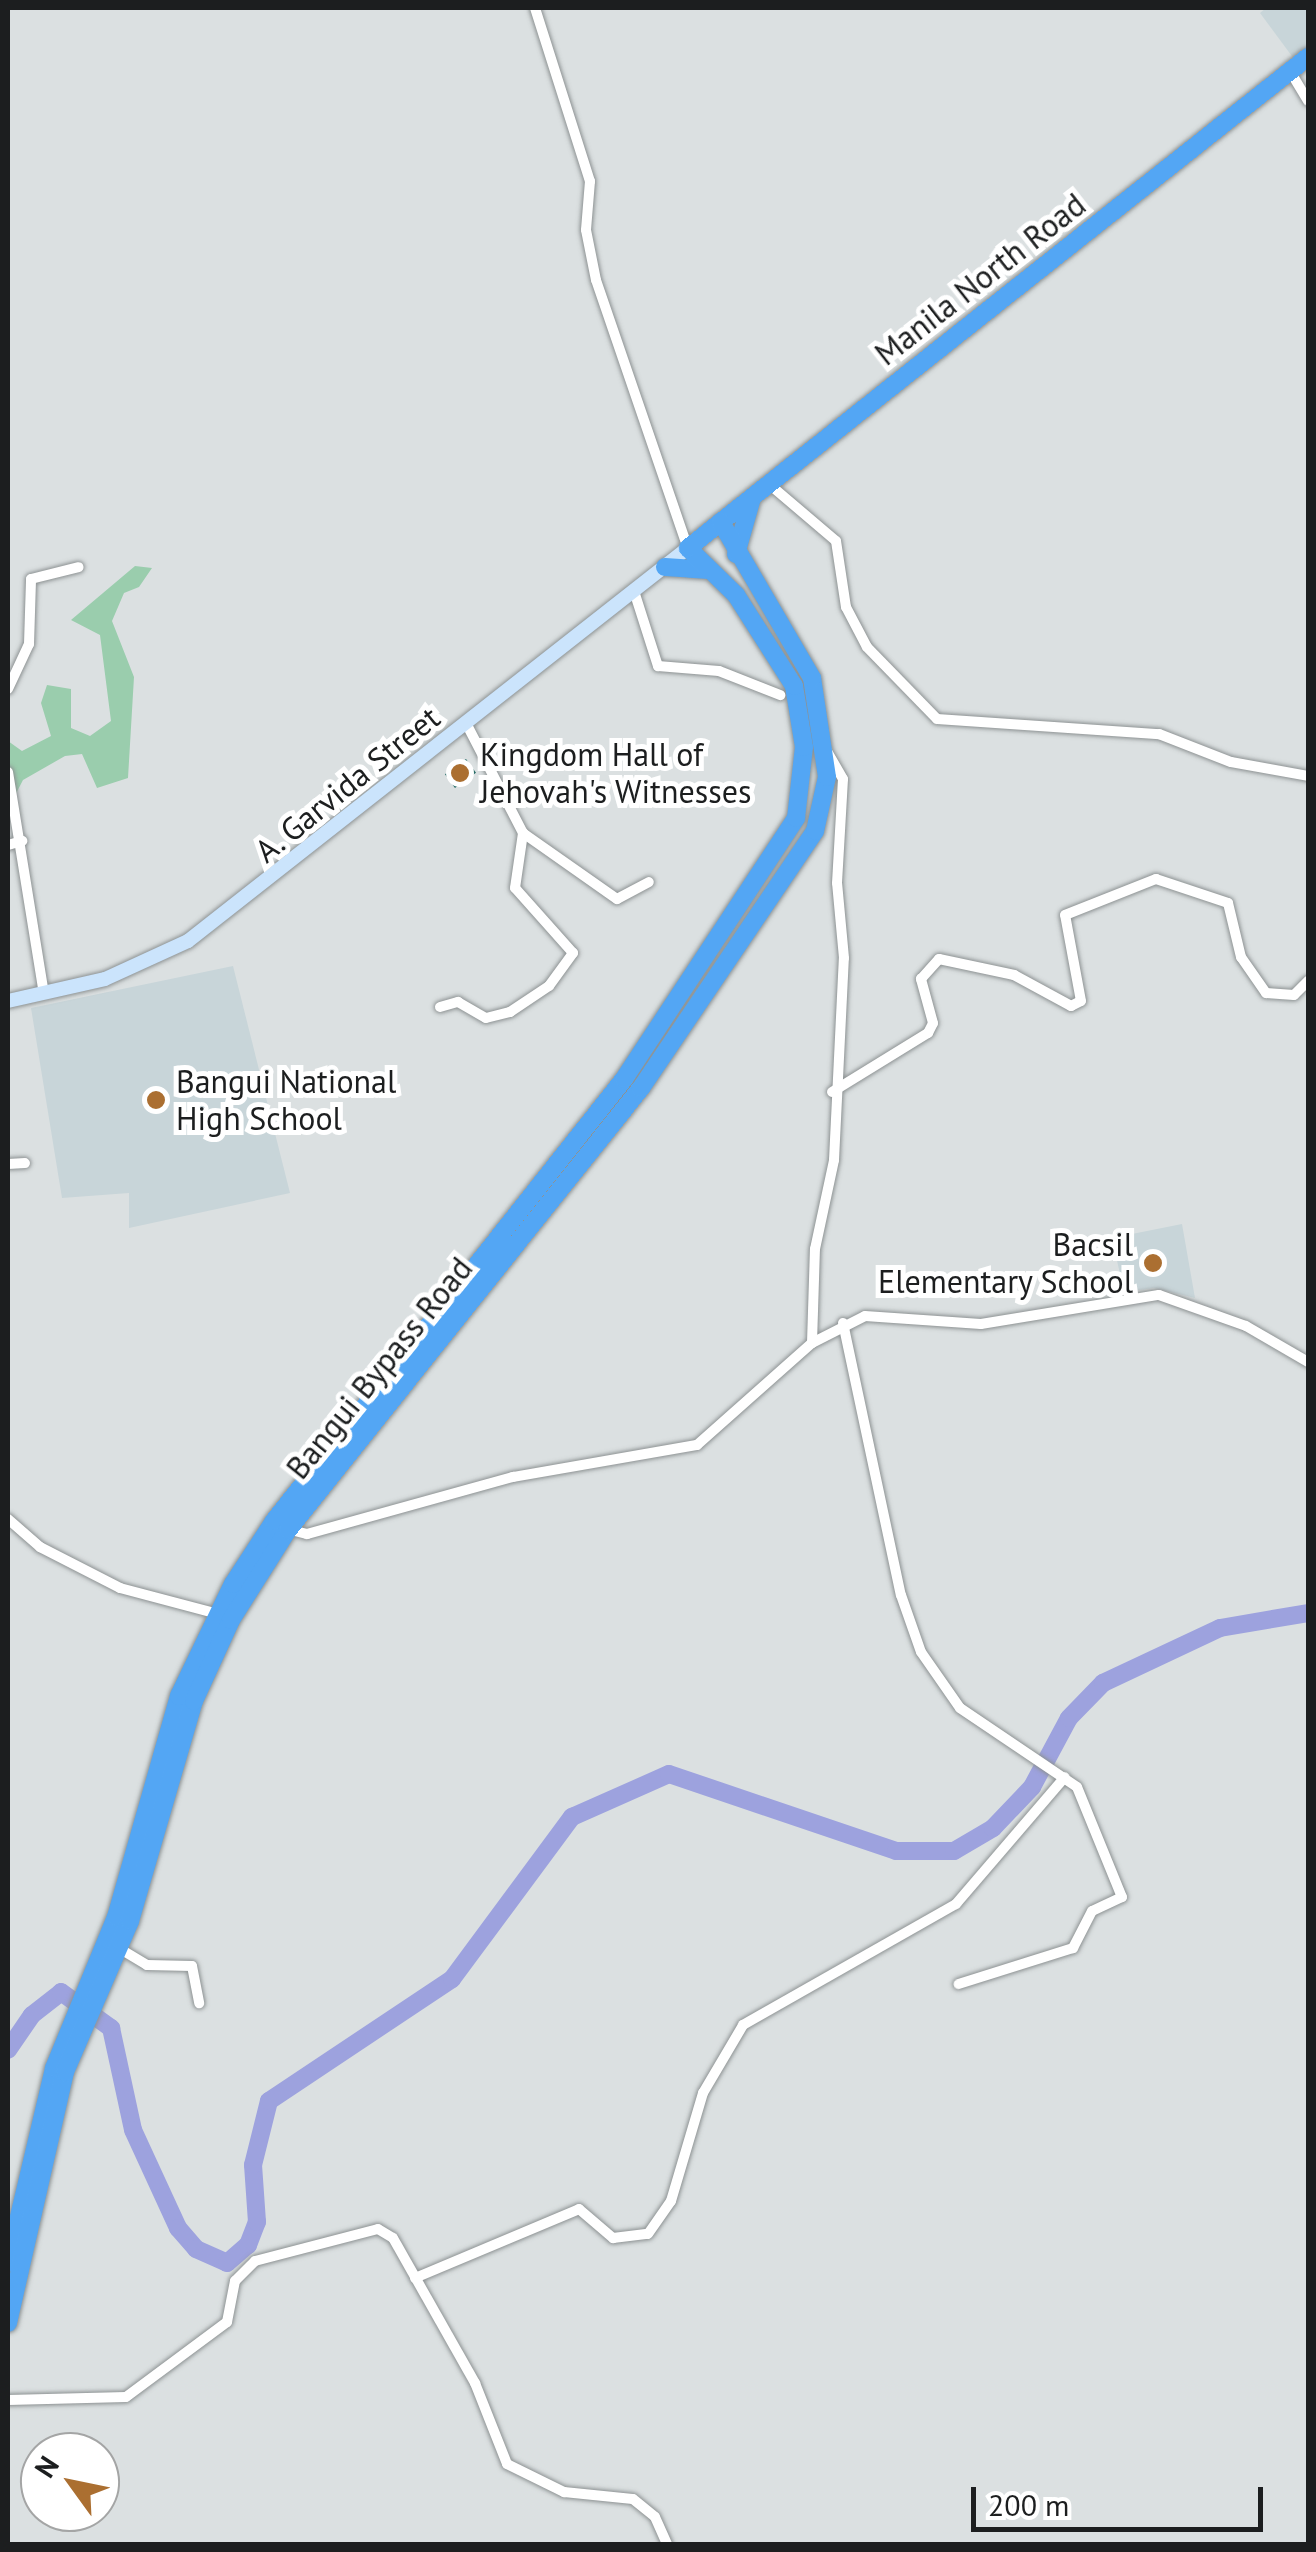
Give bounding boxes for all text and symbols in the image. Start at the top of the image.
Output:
street label: Manila North Road [867,185,1093,373]
street label: A. Garvida Street [246,697,448,871]
place label: Kingdom Hall of Jehovah's Witnesses [480,736,752,811]
marker: Kingdom Hall of Jehovah's Witnesses [449,762,471,784]
place label: Bangui National High School [176,1063,396,1138]
marker: Bangui National High School [145,1089,167,1111]
place label: Bacsil Elementary School [877,1226,1133,1301]
street label: Bangui Bypass Road [278,1250,480,1486]
marker: Bacsil Elementary School [1142,1252,1164,1274]
north arrow [20,2432,120,2532]
text: N [26,2449,67,2484]
scale bar [976,2467,1268,2529]
text: 200 m [988,2485,1069,2524]

